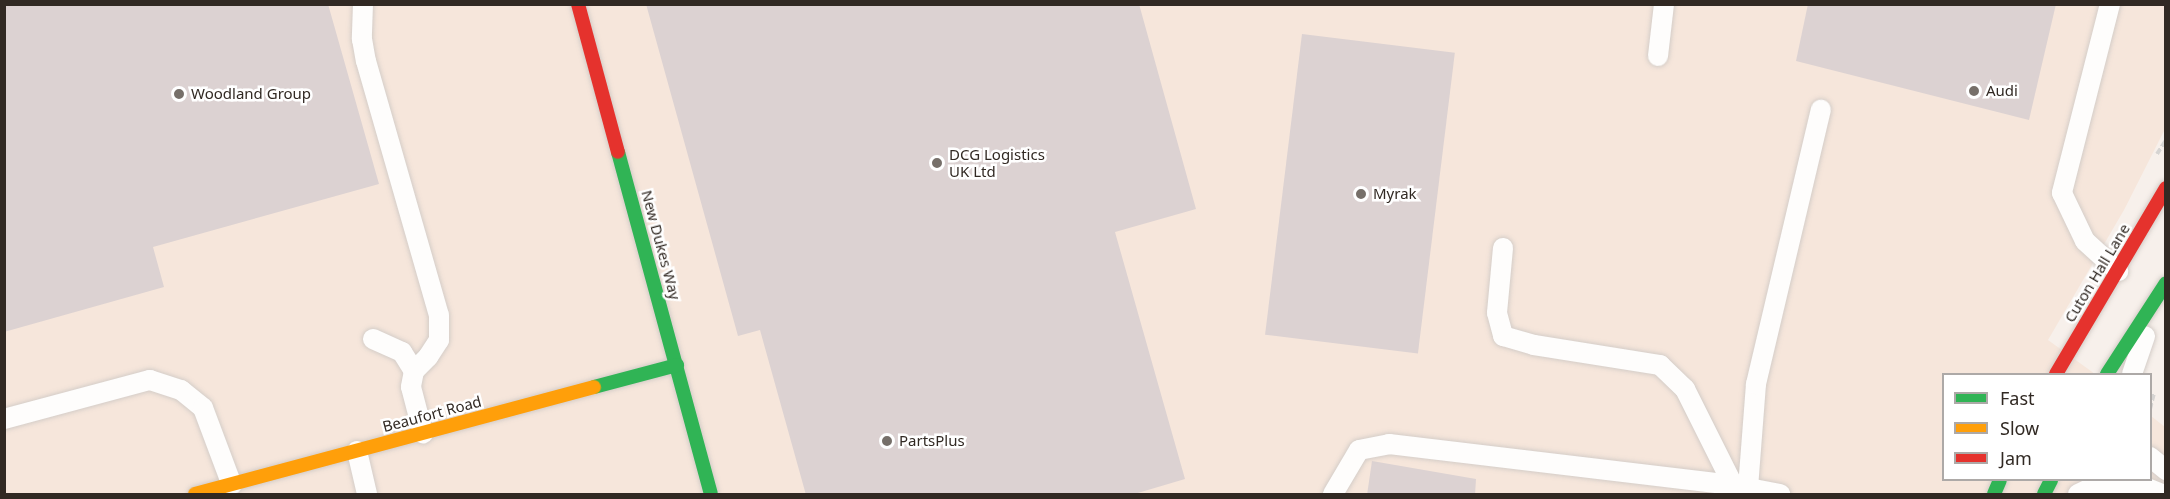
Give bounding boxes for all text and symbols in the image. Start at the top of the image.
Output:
place label: Audi [1986,82,2018,100]
marker: Audi [1967,84,1981,98]
place label: Woodland Group [191,85,311,103]
marker: Woodland Group [172,87,186,101]
place label: DCG Logistics UK Ltd [949,145,1045,180]
marker: DCG Logistics UK Ltd [930,156,944,170]
place label: Myrak [1373,185,1417,203]
marker: Myrak [1354,187,1368,201]
street label: New Dukes Way [638,188,684,302]
street label: Cuton Hall Lane [2061,221,2133,325]
legend [1942,373,2152,481]
text: Fast [2000,386,2035,410]
street label: Beaufort Road [381,392,483,436]
text: Slow [2000,416,2039,440]
place label: PartsPlus [899,432,965,450]
marker: PartsPlus [880,434,894,448]
text: Jam [2000,446,2032,470]

